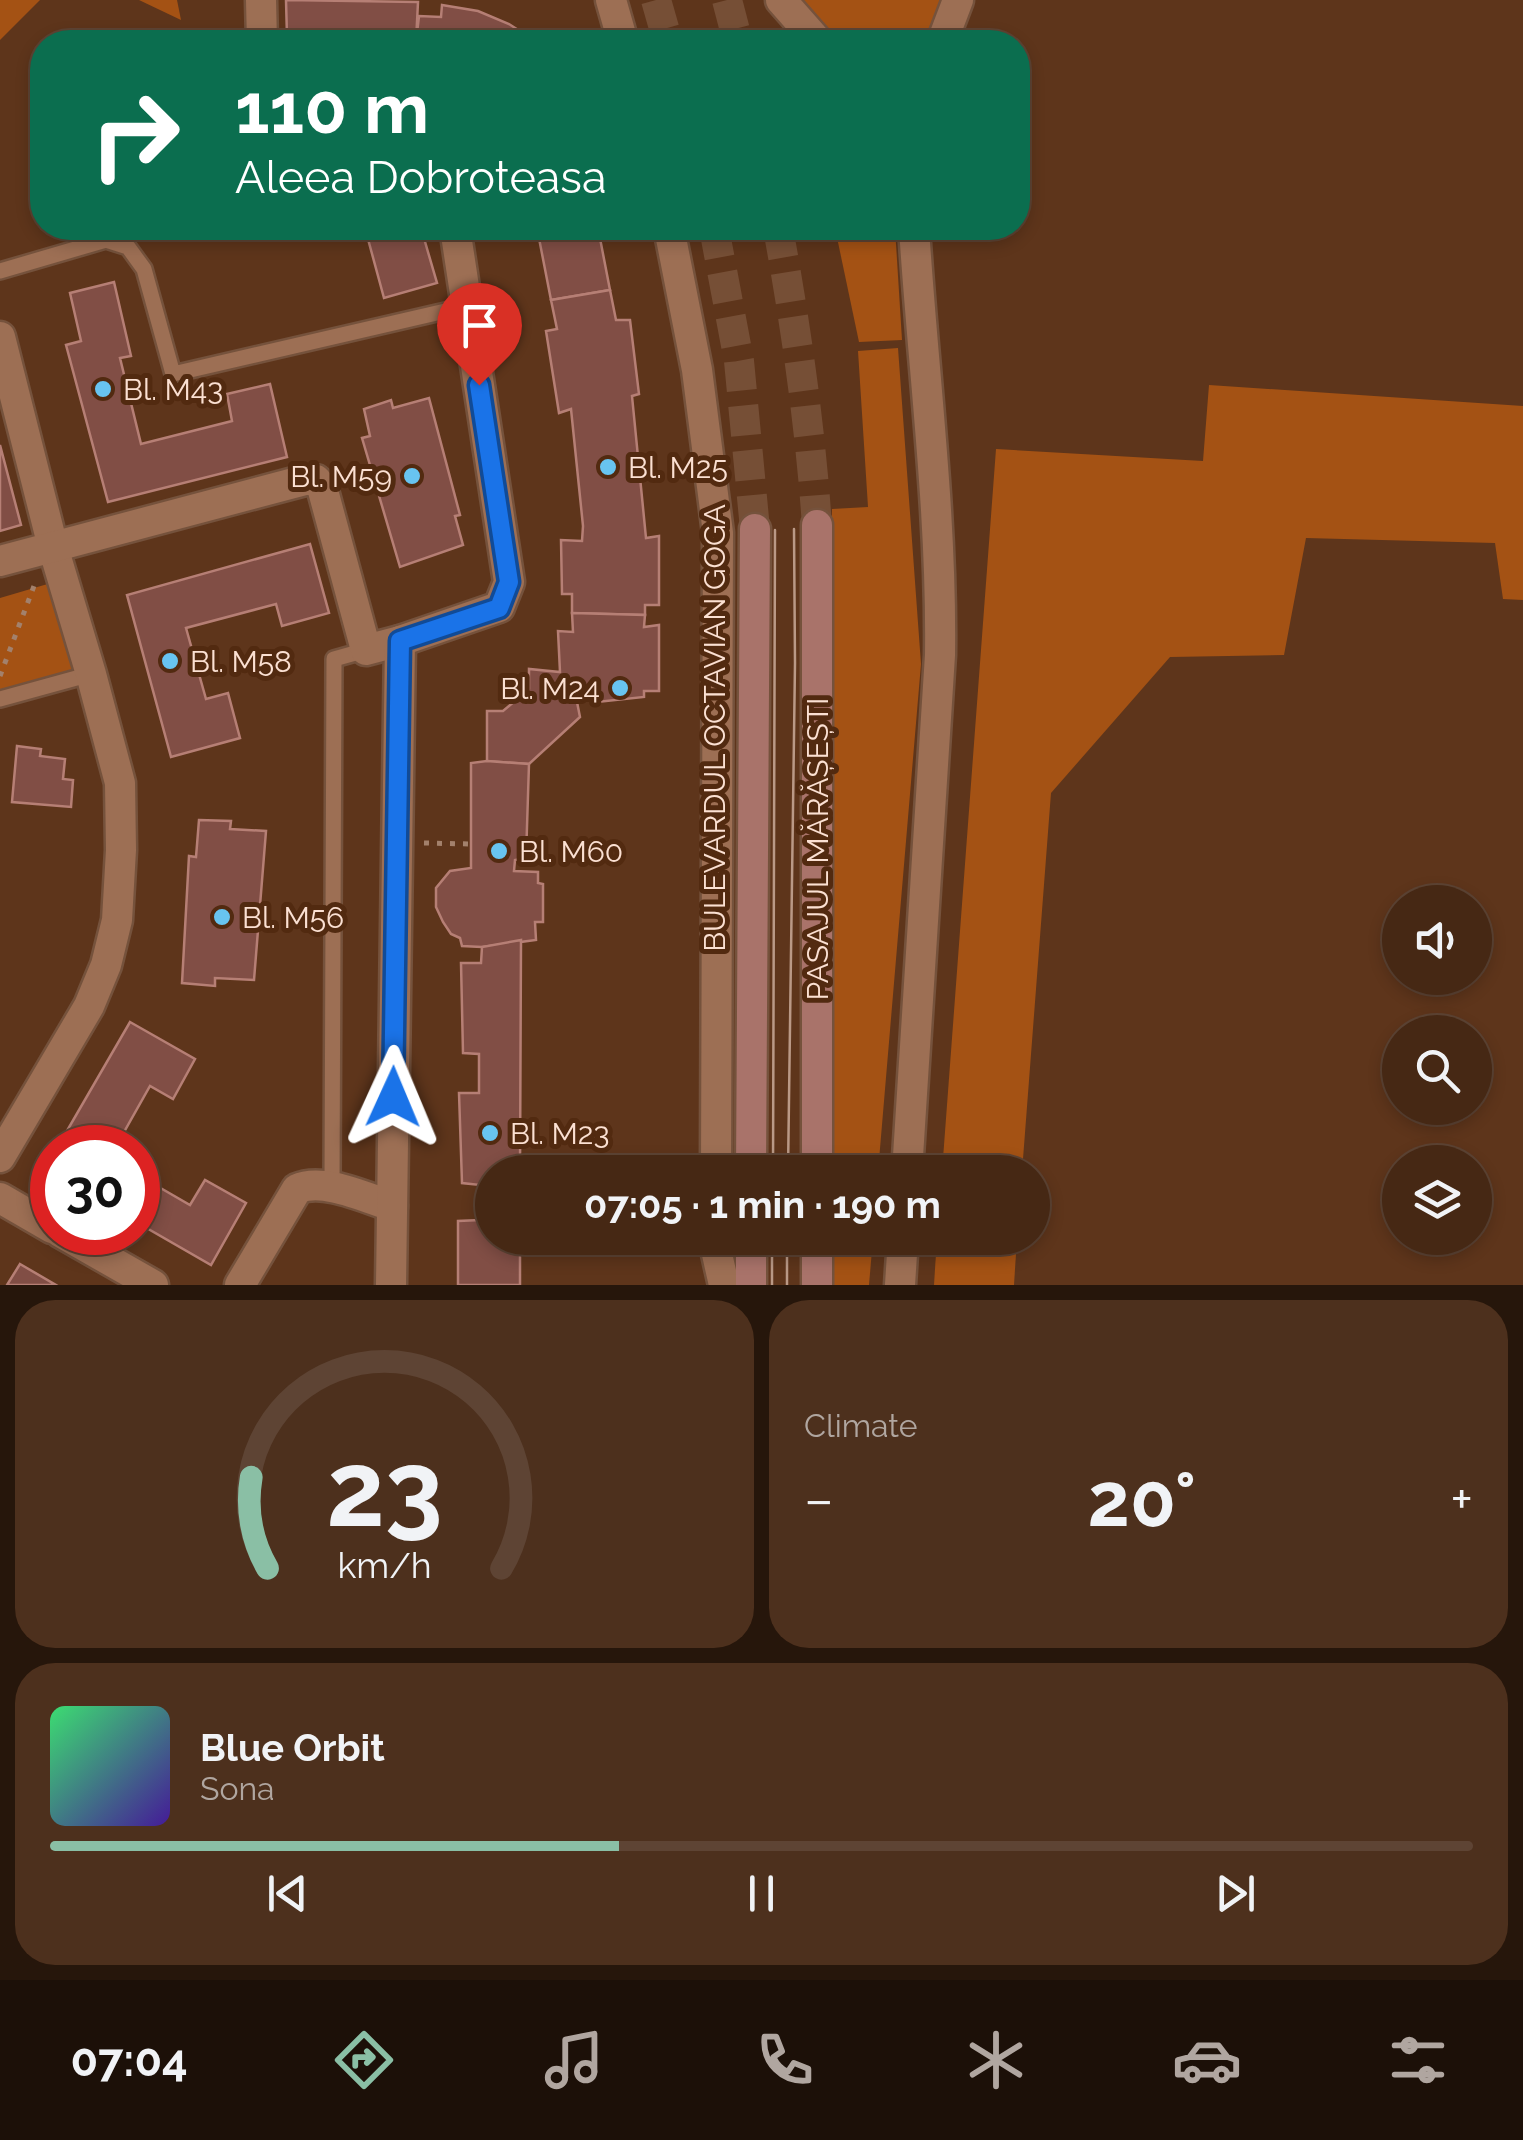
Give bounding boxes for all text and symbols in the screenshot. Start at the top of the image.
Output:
text: 110 m [235,67,429,149]
icon: right [70,70,200,200]
text: Aleea Dobroteasa [235,151,607,204]
pin [437,283,522,386]
icon: arrive [452,298,507,353]
place label: Bl. M43 [123,372,223,407]
marker: Bl. M43 [92,378,114,400]
place label: Bl. M25 [628,450,728,485]
marker: Bl. M25 [597,456,619,478]
place label: Bl. M59 [290,459,392,494]
marker: Bl. M59 [401,465,423,487]
street label: BULEVARDUL OCTAVIAN GOGA [697,504,732,952]
place label: Bl. M58 [190,644,292,679]
marker: Bl. M58 [159,650,181,672]
place label: Bl. M24 [500,671,600,706]
marker: Bl. M24 [609,677,631,699]
street label: PASAJUL MĂRĂȘEȘTI [800,698,835,1000]
place label: Bl. M60 [519,834,623,869]
marker: Bl. M60 [488,840,510,862]
map controls [1382,885,1492,1255]
button: sound [1382,885,1492,995]
place label: Bl. M56 [242,900,344,935]
marker: Bl. M56 [211,906,233,928]
button: search [1382,1015,1492,1125]
position arrow [341,1045,445,1149]
place label: Bl. M23 [510,1116,609,1151]
marker: Bl. M23 [479,1122,501,1144]
speed limit sign: 30 [30,1125,160,1255]
button: layers [1382,1145,1492,1255]
text: 07:05 · 1 min · 190 m [584,1182,941,1227]
text: Climate [804,1407,918,1444]
text: 23 [326,1428,443,1550]
text: 20° [1088,1455,1196,1544]
text: − [804,1467,834,1532]
text: + [1450,1467,1473,1532]
text: km/h [337,1544,432,1586]
text: Blue Orbit [200,1725,385,1770]
text: Sona [200,1770,275,1807]
icon: previous [260,1866,315,1921]
icon: pause [734,1866,789,1921]
icon: next [1208,1866,1263,1921]
icon: directions [329,2025,399,2095]
icon: music [539,2025,609,2095]
icon: phone [750,2025,820,2095]
icon: climate [961,2025,1031,2095]
icon: car [1172,2025,1242,2095]
icon: filters [1383,2025,1453,2095]
text: 07:04 [70,2034,188,2087]

